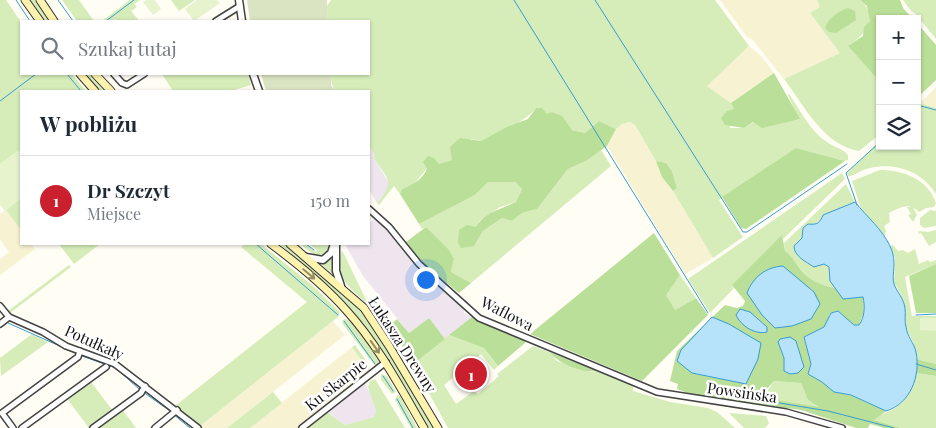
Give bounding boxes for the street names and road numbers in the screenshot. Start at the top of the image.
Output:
street label: Waflowa [477,291,538,335]
street label: Łukasza Drewny [364,293,442,397]
street label: Potułkały [62,320,127,364]
street label: Ku Skarpie [300,354,370,415]
street label: Powsińska [706,377,779,407]

